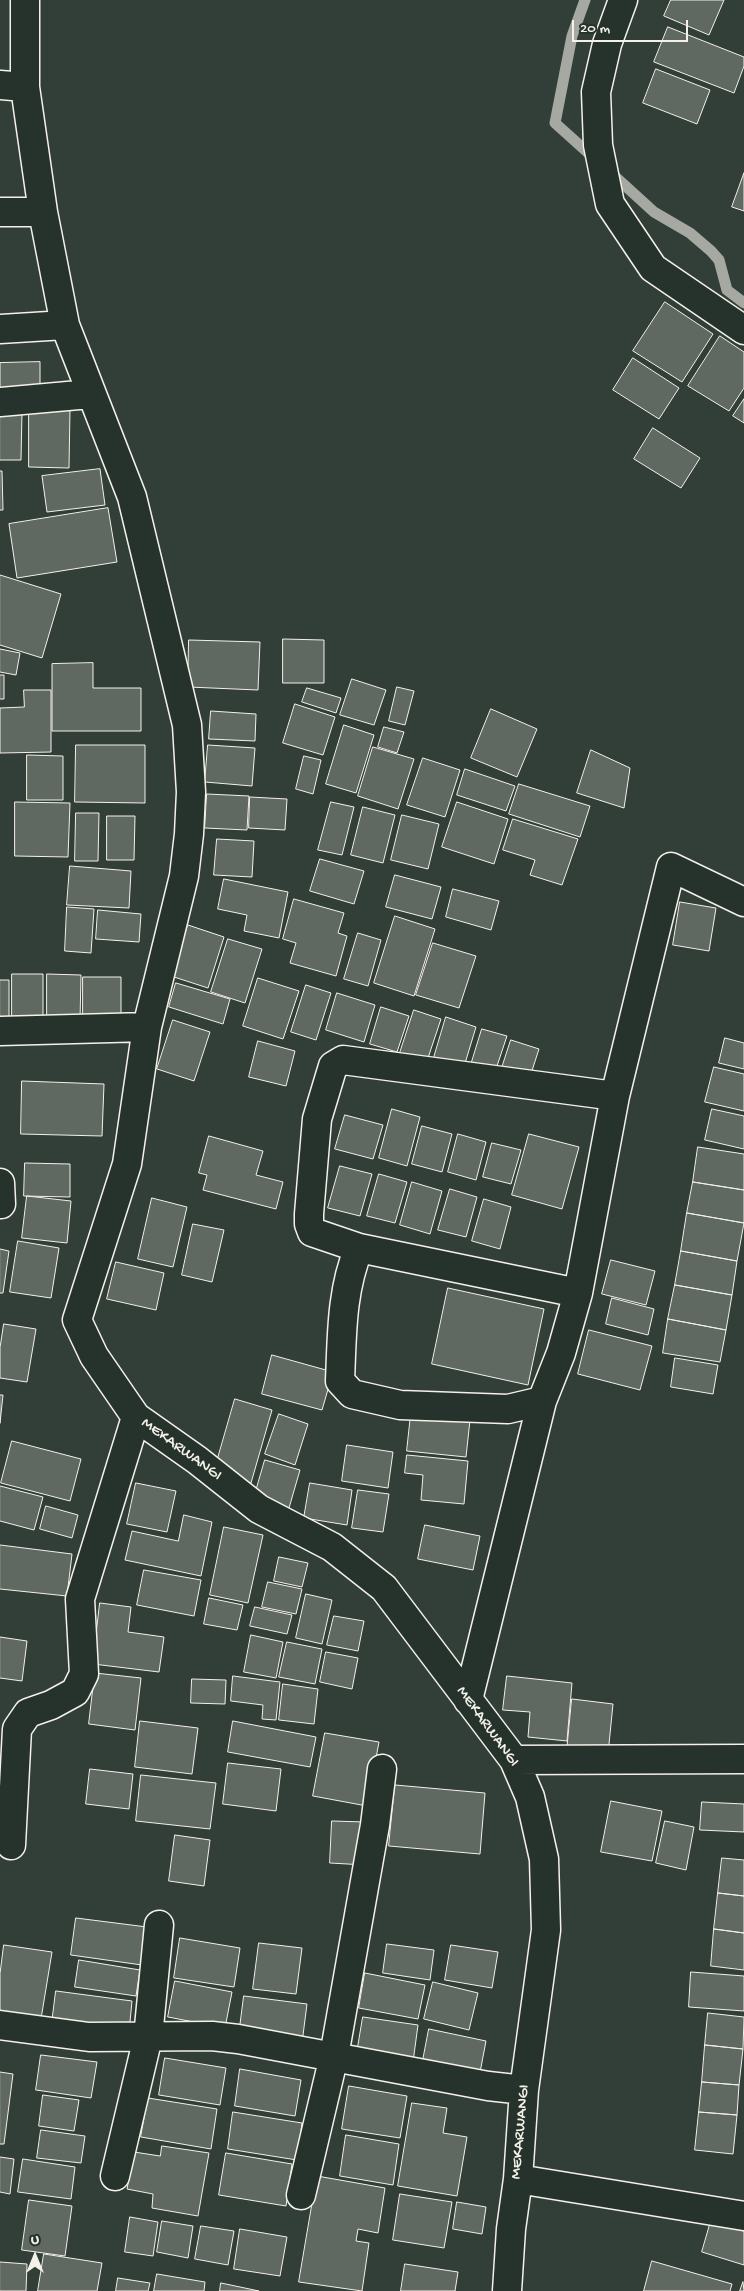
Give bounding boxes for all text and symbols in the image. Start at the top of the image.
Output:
scale bar [574,10,690,42]
text: 20 m [580,20,610,38]
street label: MEKARWANGI [137,1414,225,1486]
street label: MEKARWANGI [451,1683,523,1771]
street label: MEKARWANGI [507,2084,535,2180]
north arrow [10,2231,60,2281]
text: U [31,2232,39,2249]

